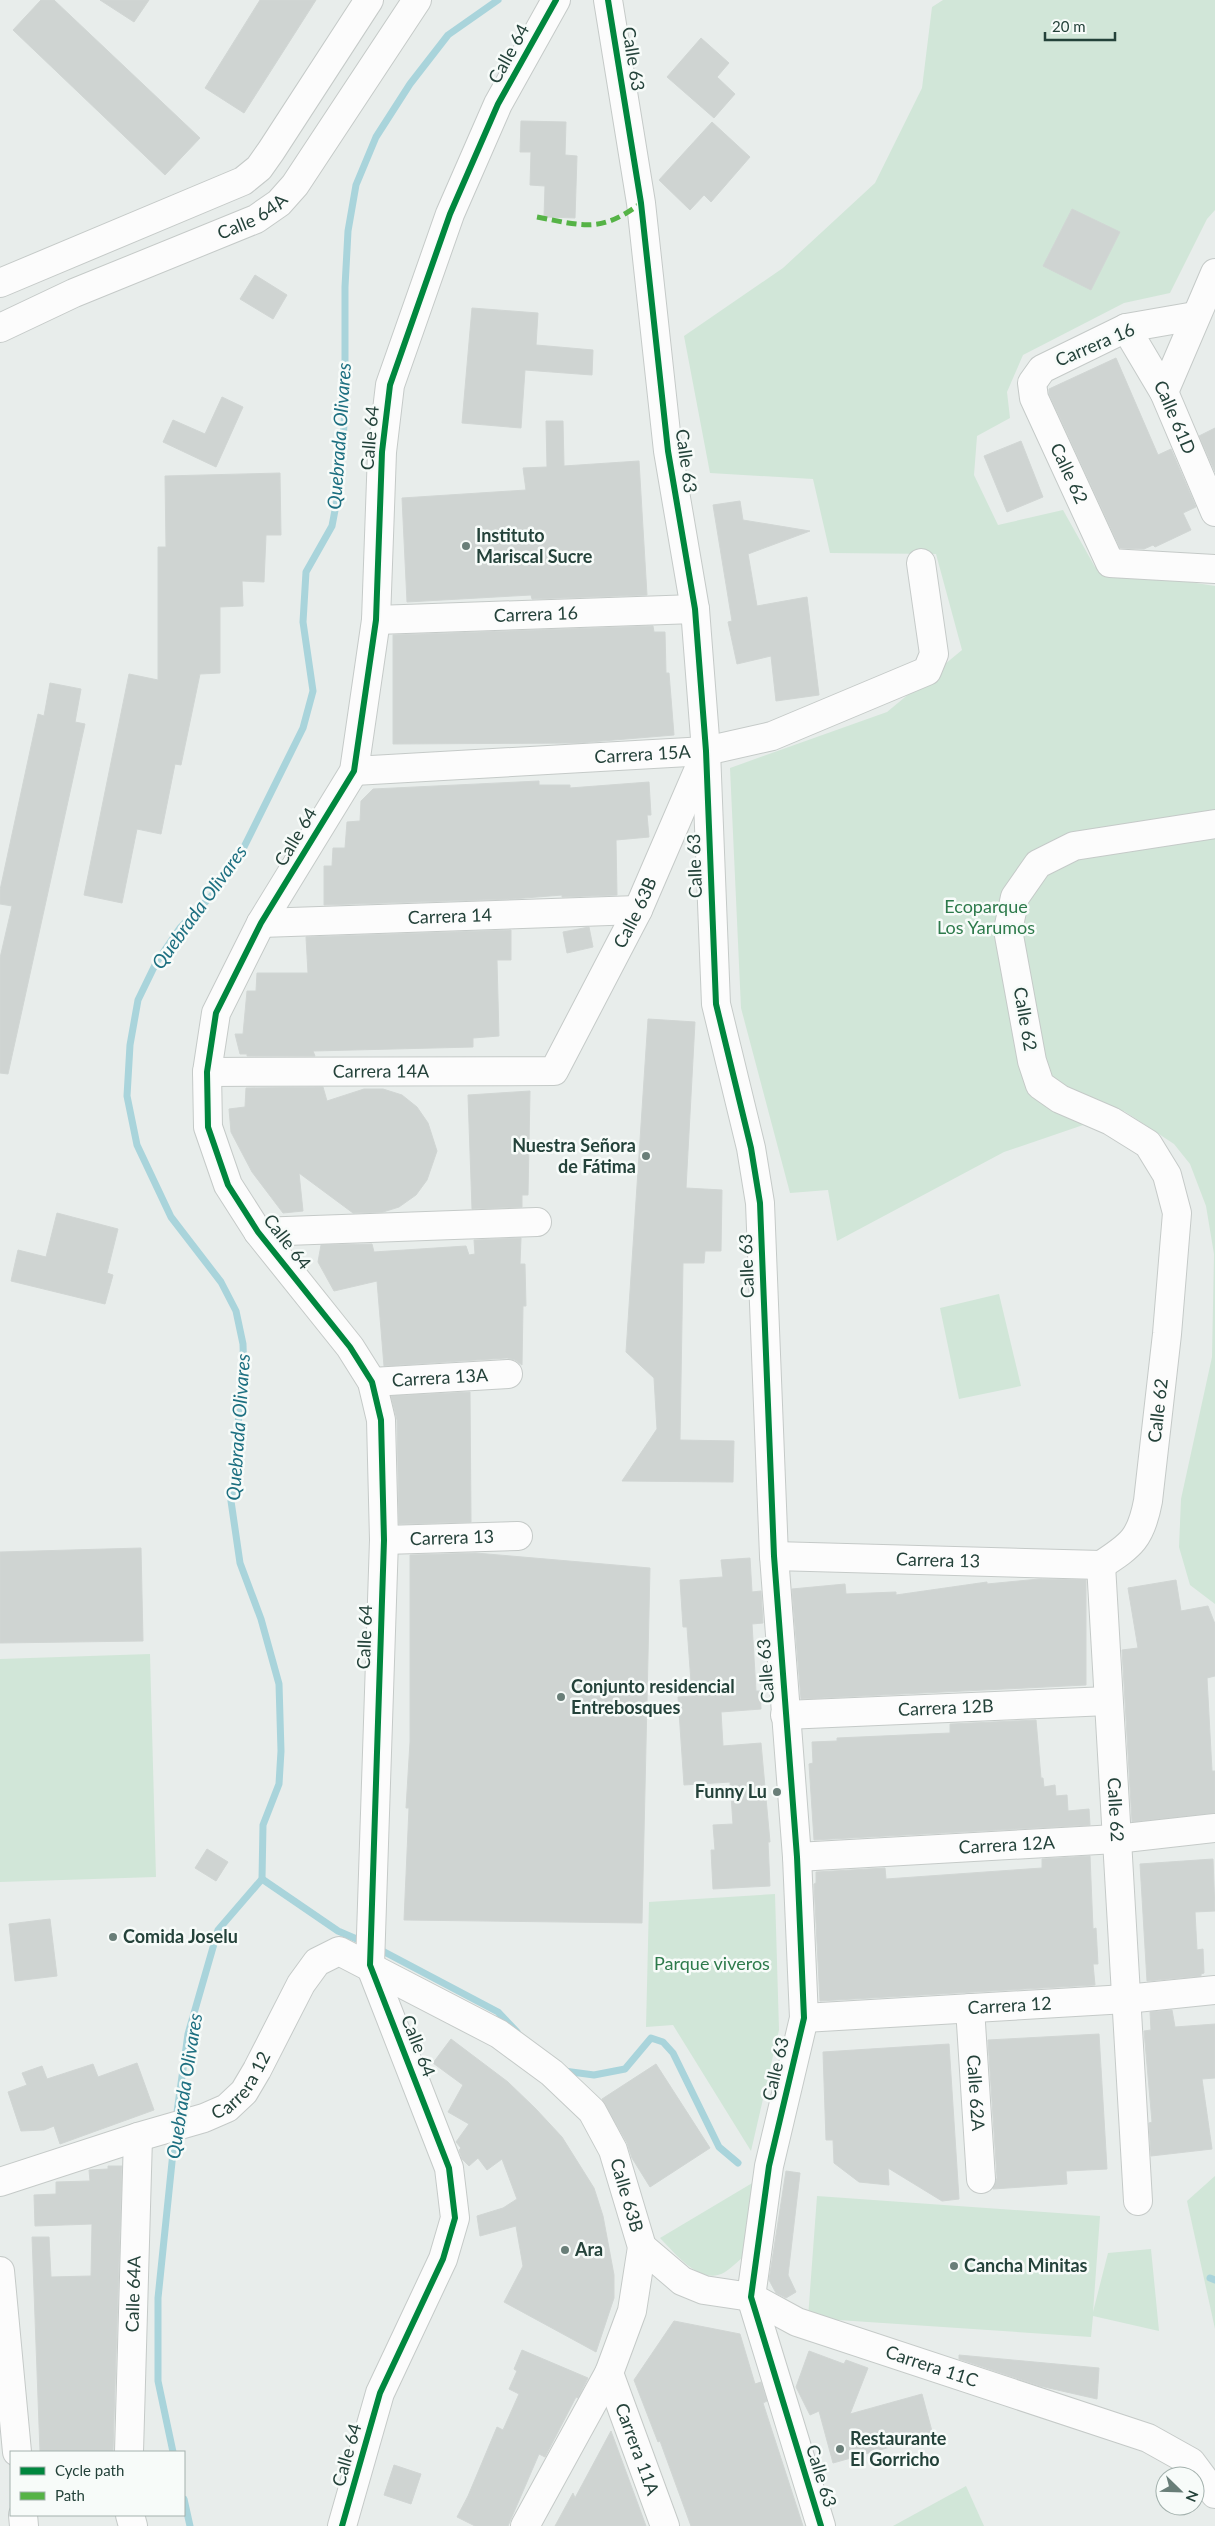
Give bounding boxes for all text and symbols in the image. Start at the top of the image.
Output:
scale bar [1045,10,1115,42]
text: 20 m [1052,17,1086,35]
street label: Calle 64 [483,20,533,87]
street label: Calle 63 [618,25,650,92]
street label: Calle 64A [214,188,292,244]
street label: Carrera 16 [1052,318,1138,371]
water label: Quebrada Olivares [322,361,355,510]
street label: Calle 61D [1150,376,1201,457]
street label: Calle 64 [355,405,383,471]
street label: Calle 63 [672,427,702,494]
street label: Calle 62 [1046,439,1093,507]
place label: Instituto Mariscal Sucre [476,524,593,567]
marker: Instituto Mariscal Sucre [460,540,472,552]
street label: Carrera 16 [493,601,578,626]
street label: Carrera 15A [594,740,692,767]
street label: Calle 64 [269,803,321,870]
street label: Calle 63 [682,833,706,899]
water label: Quebrada Olivares [146,840,251,973]
street label: Calle 63B [608,874,661,952]
park label: Ecoparque Los Yarumos [937,895,1035,938]
street label: Carrera 14 [407,903,492,928]
street label: Calle 62 [1010,985,1042,1052]
street label: Carrera 14A [333,1059,430,1082]
place label: Nuestra Señora de Fátima [512,1134,636,1177]
marker: Nuestra Señora de Fátima [640,1150,652,1162]
street label: Calle 64 [259,1209,316,1274]
street label: Calle 63 [734,1233,758,1299]
water label: Quebrada Olivares [221,1352,254,1501]
street label: Carrera 13A [391,1363,489,1391]
street label: Calle 62 [1143,1377,1172,1444]
street label: Carrera 13 [410,1525,494,1549]
street label: Carrera 13 [896,1547,980,1572]
street label: Calle 64 [352,1604,376,1670]
street label: Calle 63 [752,1638,778,1704]
place label: Conjunto residencial Entrebosques [571,1675,735,1718]
marker: Conjunto residencial Entrebosques [555,1691,567,1703]
street label: Carrera 12B [897,1694,994,1720]
street label: Calle 62 [1103,1777,1129,1842]
place label: Funny Lu [695,1780,767,1802]
marker: Funny Lu [771,1786,783,1798]
street label: Carrera 12A [958,1830,1056,1858]
place label: Comida Joselu [123,1925,238,1947]
marker: Comida Joselu [107,1931,119,1943]
park label: Parque viveros [654,1952,770,1974]
street label: Carrera 12 [967,1991,1052,2018]
water label: Quebrada Olivares [161,2011,206,2160]
street label: Calle 64 [397,2012,441,2080]
street label: Calle 63 [757,2035,793,2103]
street label: Carrera 12 [208,2047,275,2124]
street label: Calle 62A [963,2054,990,2133]
street label: Calle 63B [606,2155,649,2235]
place label: Ara [574,2238,603,2260]
marker: Ara [559,2244,571,2256]
place label: Cancha Minitas [964,2254,1088,2276]
street label: Calle 64A [120,2255,145,2333]
marker: Cancha Minitas [948,2260,960,2272]
street label: Carrera 11C [883,2340,981,2391]
street label: Carrera 11A [611,2400,665,2498]
street label: Calle 64 [327,2421,365,2489]
place label: Restaurante El Gorricho [850,2427,947,2470]
street label: Calle 63 [802,2442,842,2510]
marker: Restaurante El Gorricho [834,2443,846,2455]
legend [10,2451,185,2516]
text: Cycle path [55,2461,124,2479]
north arrow [1155,2466,1205,2516]
text: Path [55,2486,85,2504]
text: N [1182,2488,1202,2505]

